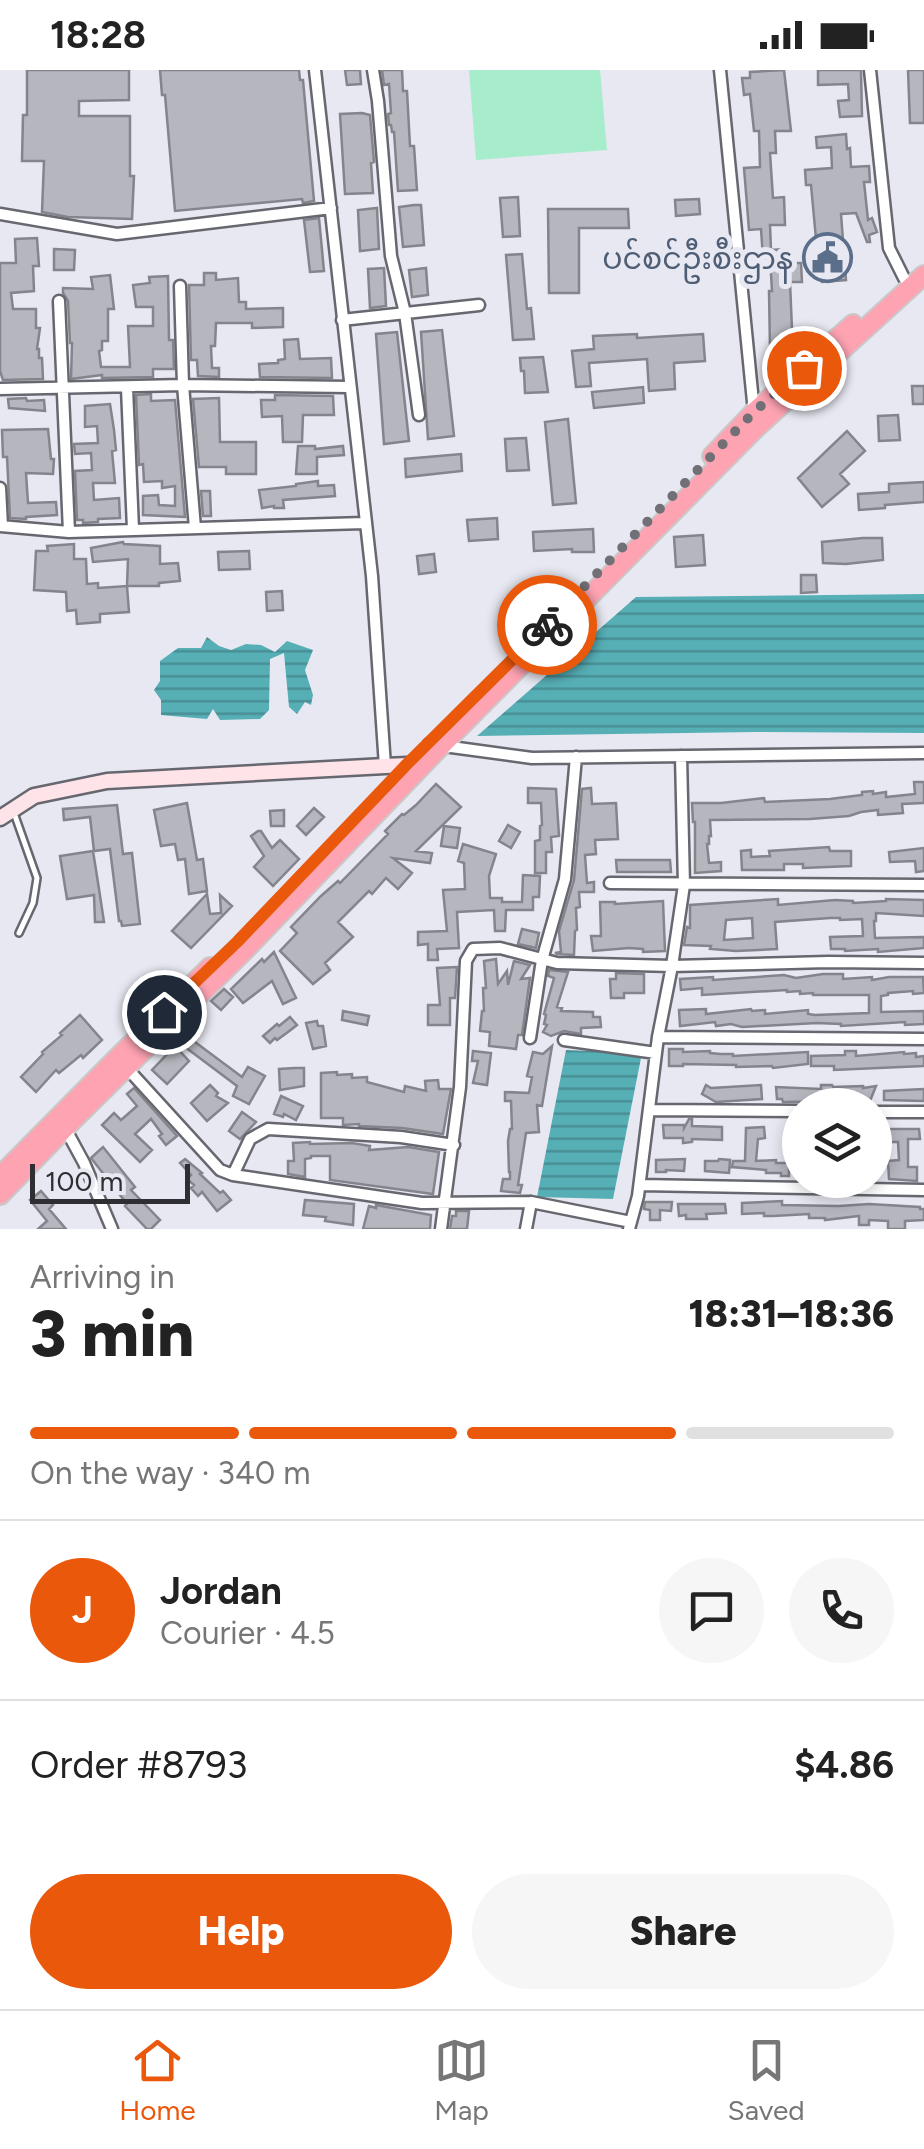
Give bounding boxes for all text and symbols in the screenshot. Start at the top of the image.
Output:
text: 18:28 [50,12,146,58]
public building icon: ပင်စင်ဦးစီးဌာန [802,232,854,284]
place label: ပင်စင်ဦးစီးဌာန [602,237,793,284]
pin [762,326,847,411]
icon: bag [777,341,832,396]
courier [497,575,597,675]
icon: bike [520,598,575,653]
pin [122,970,207,1055]
icon: home [137,985,192,1040]
map controls [782,1088,892,1198]
button: layers [782,1088,892,1198]
scale bar [30,1159,190,1204]
text: 100 m [45,1164,123,1198]
text: Arriving in [30,1258,175,1296]
text: 18:31–18:36 [689,1291,894,1337]
text: 3 min [30,1294,194,1372]
text: On the way · 340 m [30,1454,310,1492]
button: chat [659,1558,764,1663]
button: phone [789,1558,894,1663]
text: Jordan [160,1568,282,1614]
text: J [72,1587,93,1633]
text: Courier · 4.5 [160,1614,335,1652]
text: Order #8793 [30,1742,247,1788]
text: $4.86 [794,1742,894,1788]
button: Help [30,1874,452,1989]
button: Share [472,1874,894,1989]
tab: Home [119,2033,196,2127]
tab: Map [434,2033,489,2127]
tab: Saved [728,2033,805,2127]

